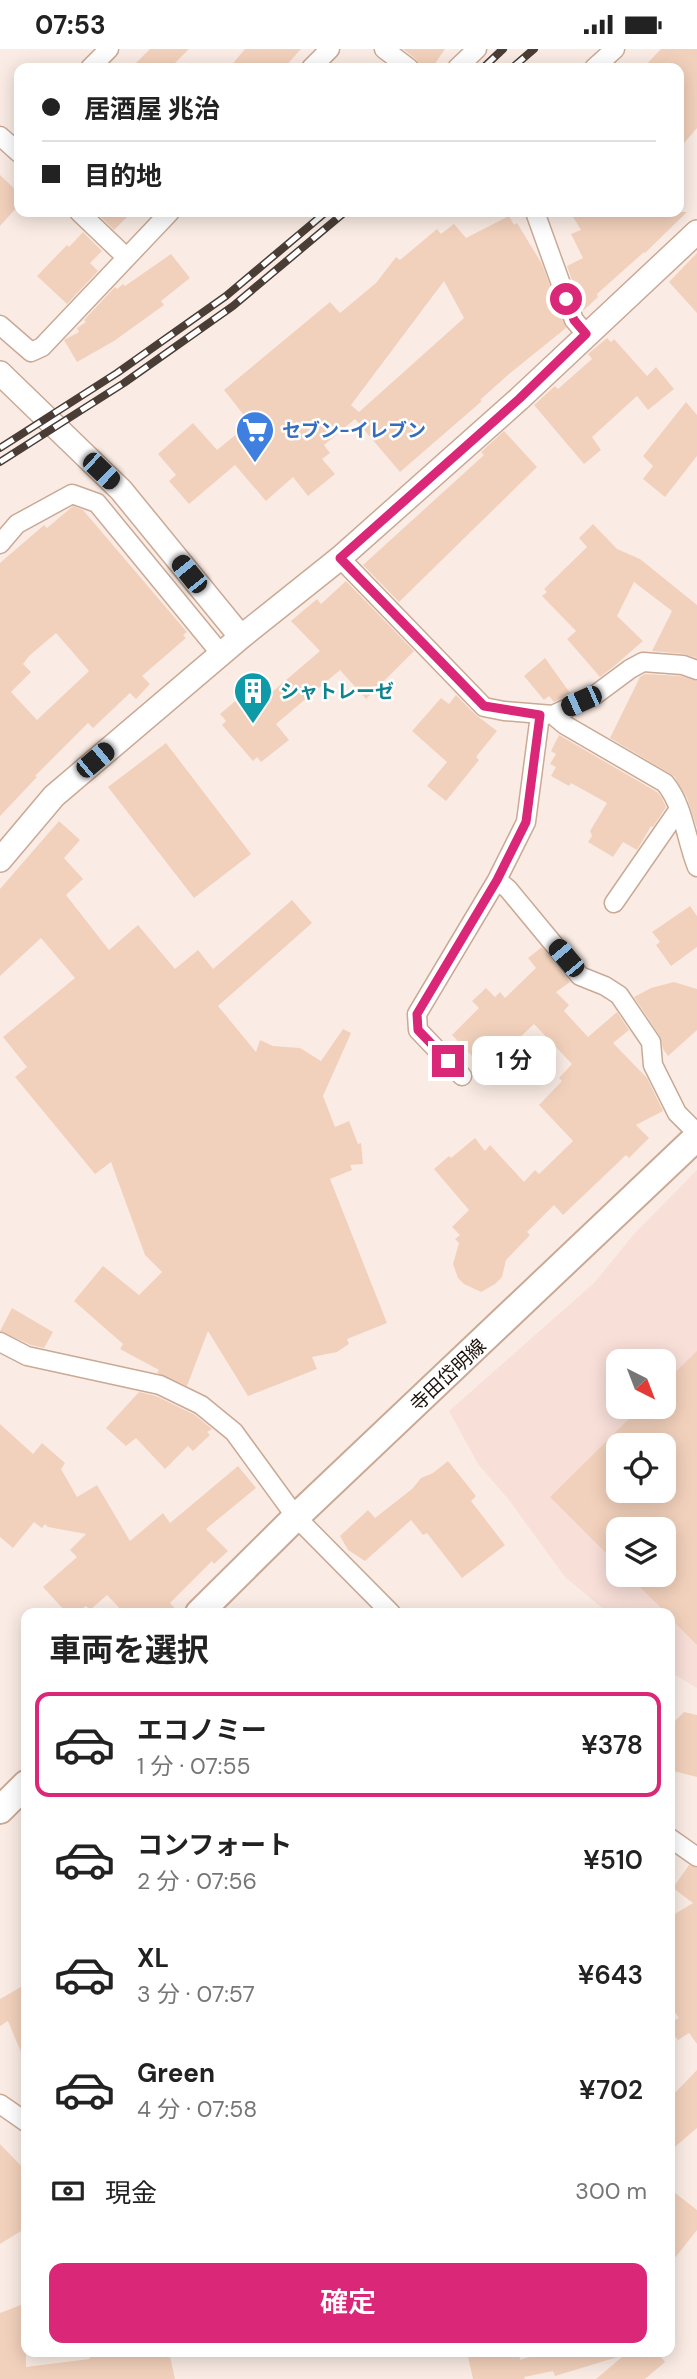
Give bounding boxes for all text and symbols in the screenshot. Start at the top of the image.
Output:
text: 07:53 [35,8,106,42]
text: 居酒屋 兆治 [84,92,220,126]
text: 目的地 [84,159,162,193]
route start [550,283,582,315]
supermarket icon: セブン-イレブン [234,409,276,464]
place label: セブン-イレブン [282,418,426,443]
car [79,449,124,493]
car [168,551,211,597]
building icon: シャトレーゼ [232,670,274,725]
place label: シャトレーゼ [280,679,394,704]
car [558,683,605,719]
car [73,738,118,782]
car [545,935,588,981]
callout: 1 分 [472,1037,556,1085]
route end [432,1045,464,1077]
text: 1 分 [496,1045,532,1075]
street label: 寺田岱明線 [405,1333,491,1417]
north arrow [606,1349,676,1419]
map controls [606,1349,676,1587]
button: locate [606,1433,676,1503]
button: layers [606,1517,676,1587]
text: 車両を選択 [49,1629,209,1671]
icon: car [53,1713,116,1776]
text: エコノミー [137,1713,267,1747]
text: ¥378 [581,1728,643,1762]
text: 1 分 · 07:55 [137,1751,250,1781]
icon: car [53,1828,116,1891]
text: コンフォート [137,1828,292,1862]
text: ¥510 [583,1843,643,1877]
text: 2 分 · 07:56 [137,1866,257,1896]
text: XL [137,1941,169,1975]
icon: car [53,1943,116,2006]
text: ¥643 [578,1958,643,1992]
text: 3 分 · 07:57 [137,1979,255,2009]
text: Green [137,2056,215,2090]
icon: car [53,2058,116,2121]
text: ¥702 [579,2073,643,2107]
text: 4 分 · 07:58 [137,2094,257,2124]
icon: cash [49,2172,87,2210]
text: 現金 [105,2176,157,2210]
text: 300 m [575,2176,647,2206]
button: 確定 [49,2263,647,2343]

